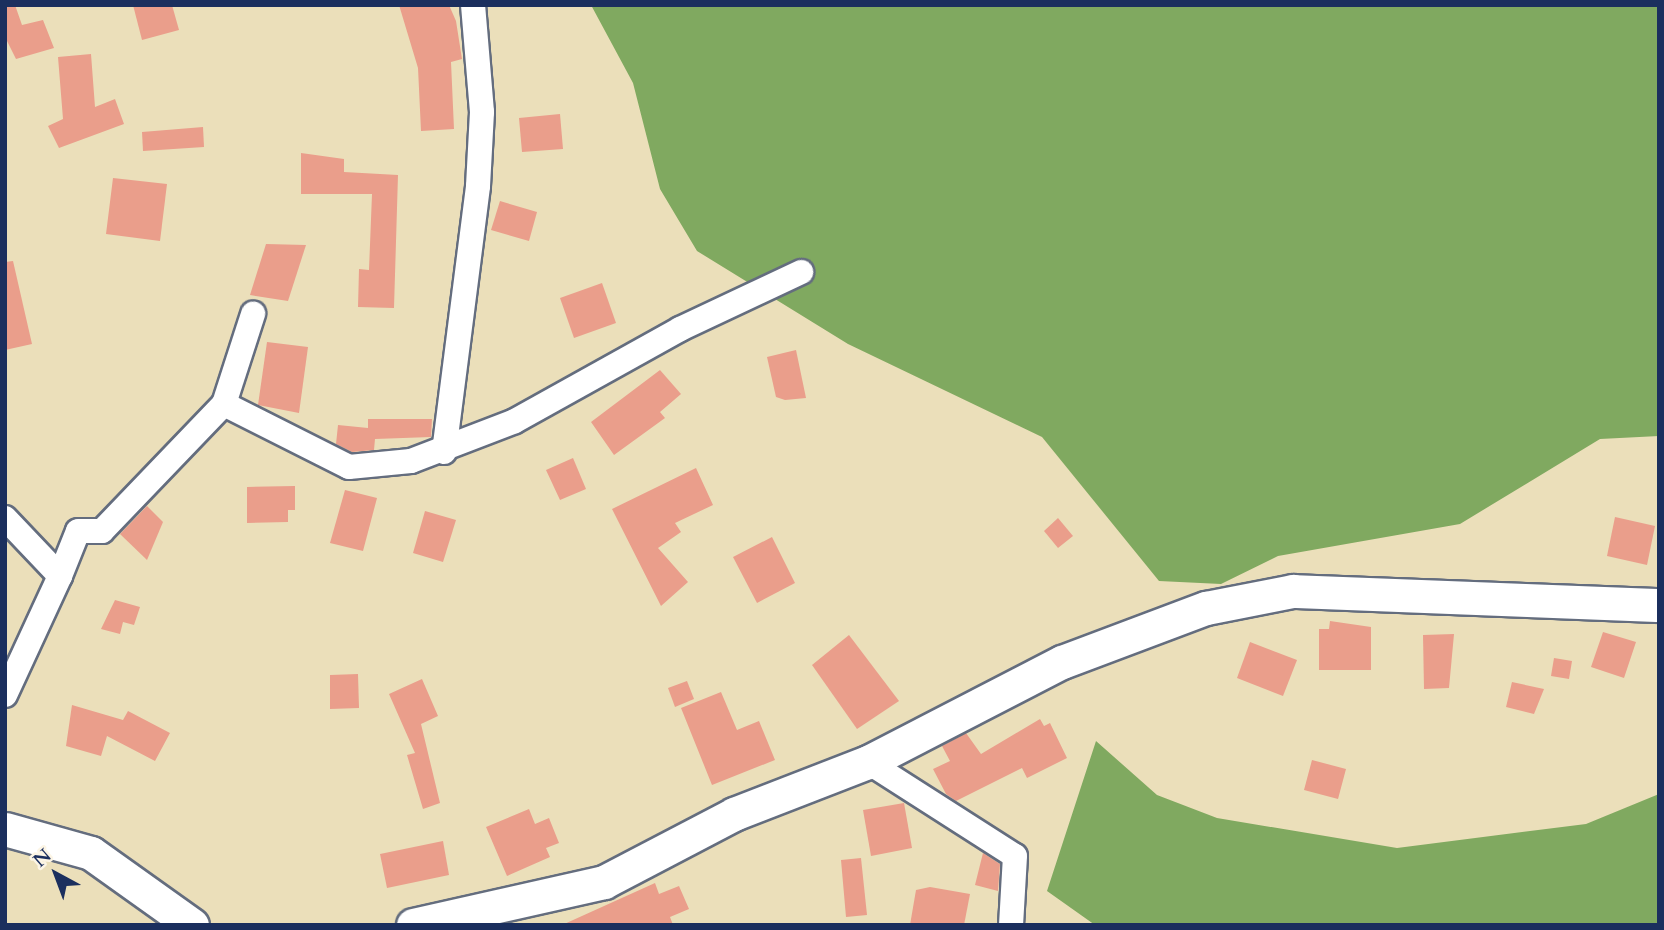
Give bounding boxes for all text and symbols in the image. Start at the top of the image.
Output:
north arrow [21,839,91,909]
text: N [27,843,57,873]

